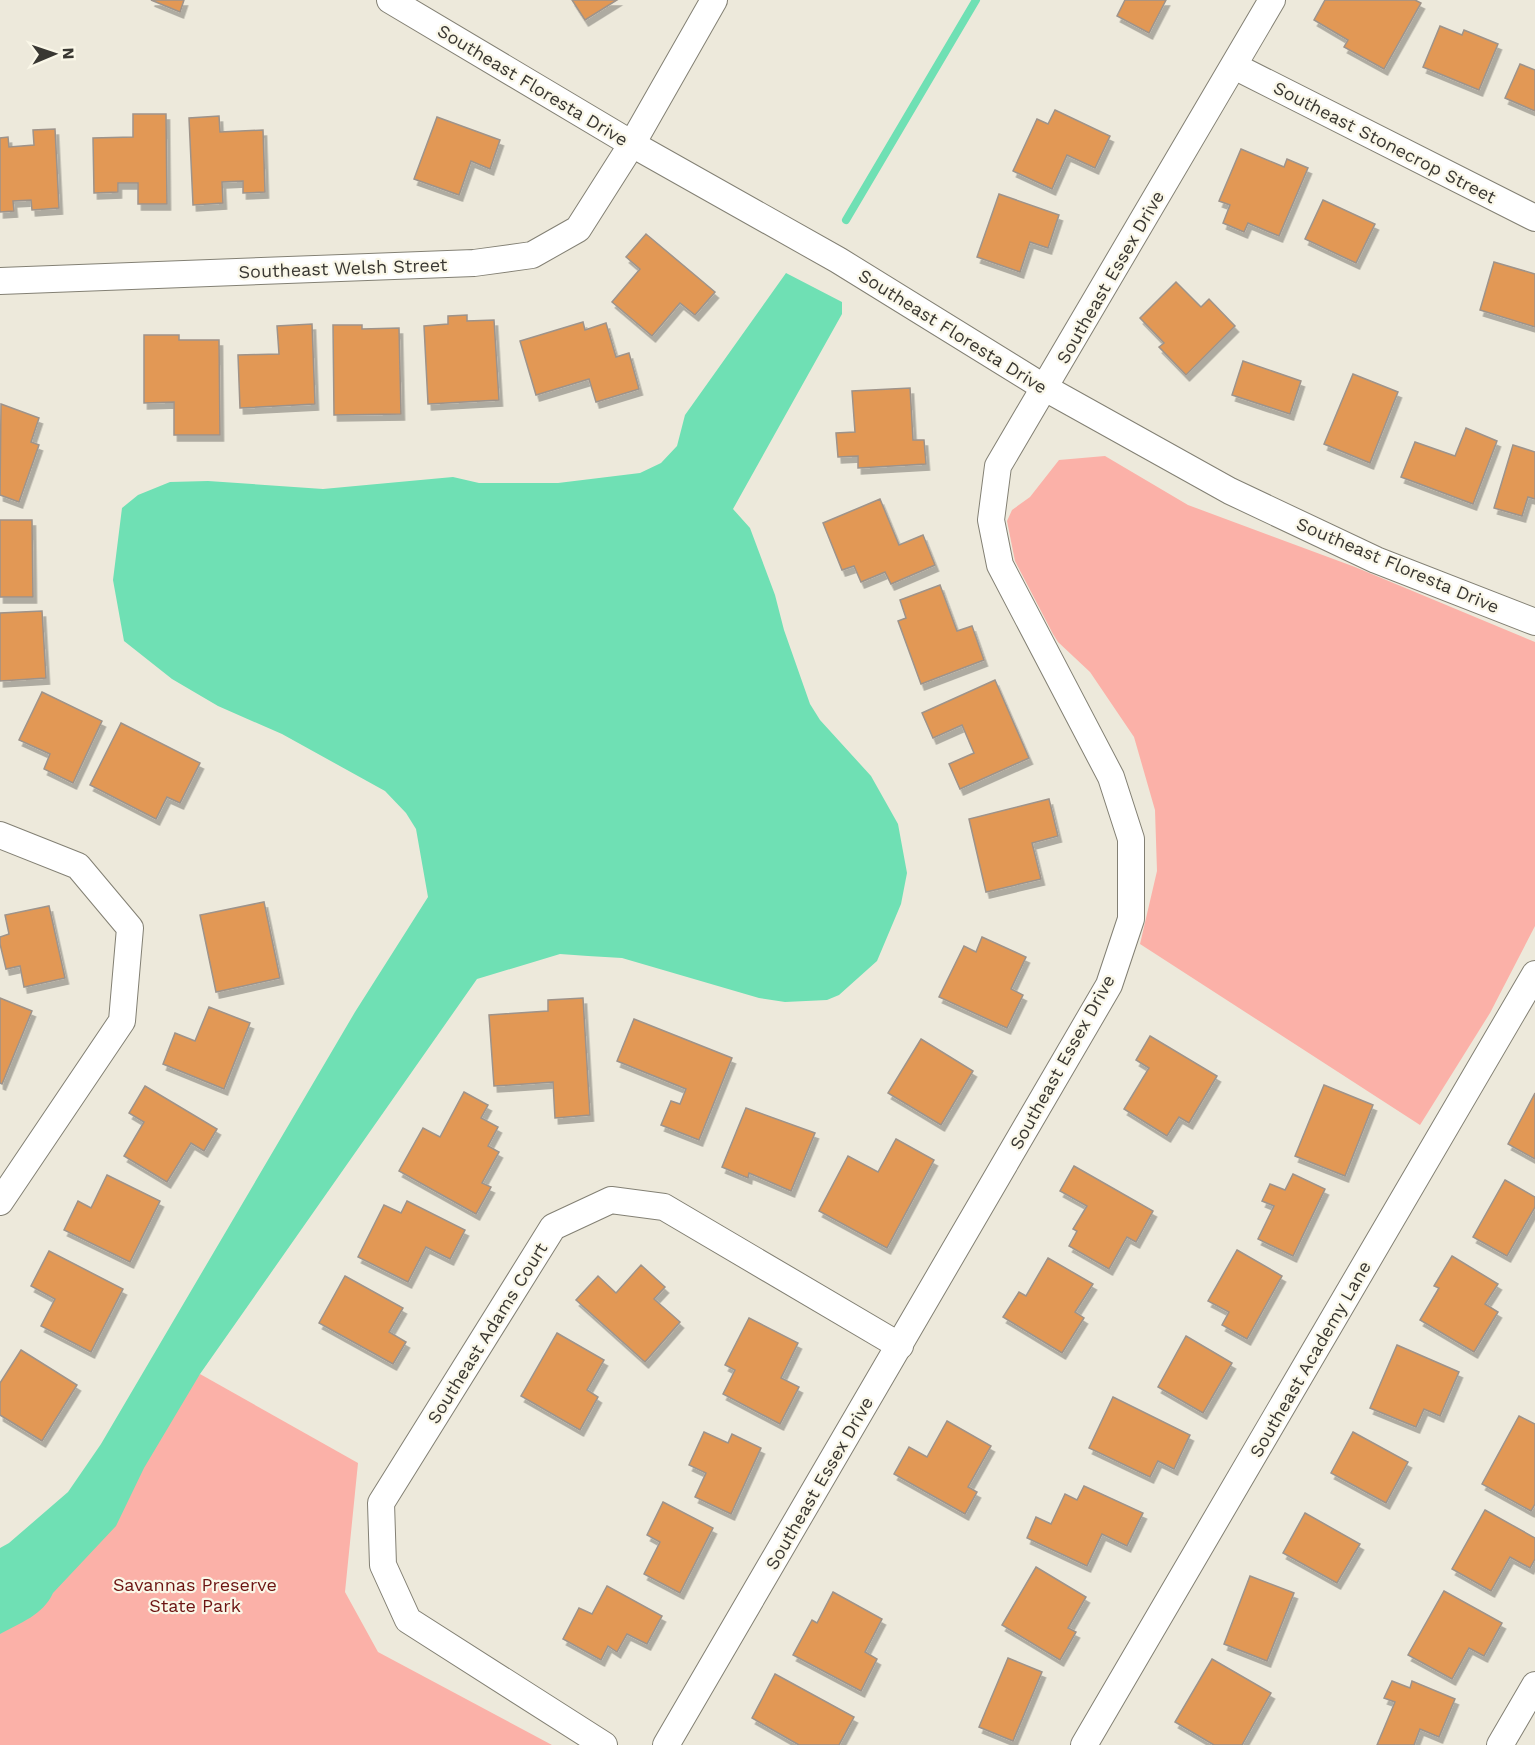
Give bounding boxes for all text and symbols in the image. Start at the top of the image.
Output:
street label: Southeast Floresta Drive [434,20,632,150]
north arrow [24,24,84,84]
text: N [59,47,78,60]
street label: Southeast Stonecrop Street [1270,77,1500,208]
street label: Southeast Essex Drive [1052,187,1168,367]
street label: Southeast Welsh Street [238,254,448,282]
street label: Southeast Floresta Drive [855,264,1051,398]
street label: Southeast Floresta Drive [1293,513,1503,617]
street label: Southeast Essex Drive [1005,971,1119,1153]
street label: Southeast Adams Court [423,1238,552,1427]
street label: Southeast Academy Lane [1245,1257,1375,1461]
street label: Southeast Essex Drive [761,1393,877,1573]
park label: Savannas Preserve State Park [113,1574,277,1616]

